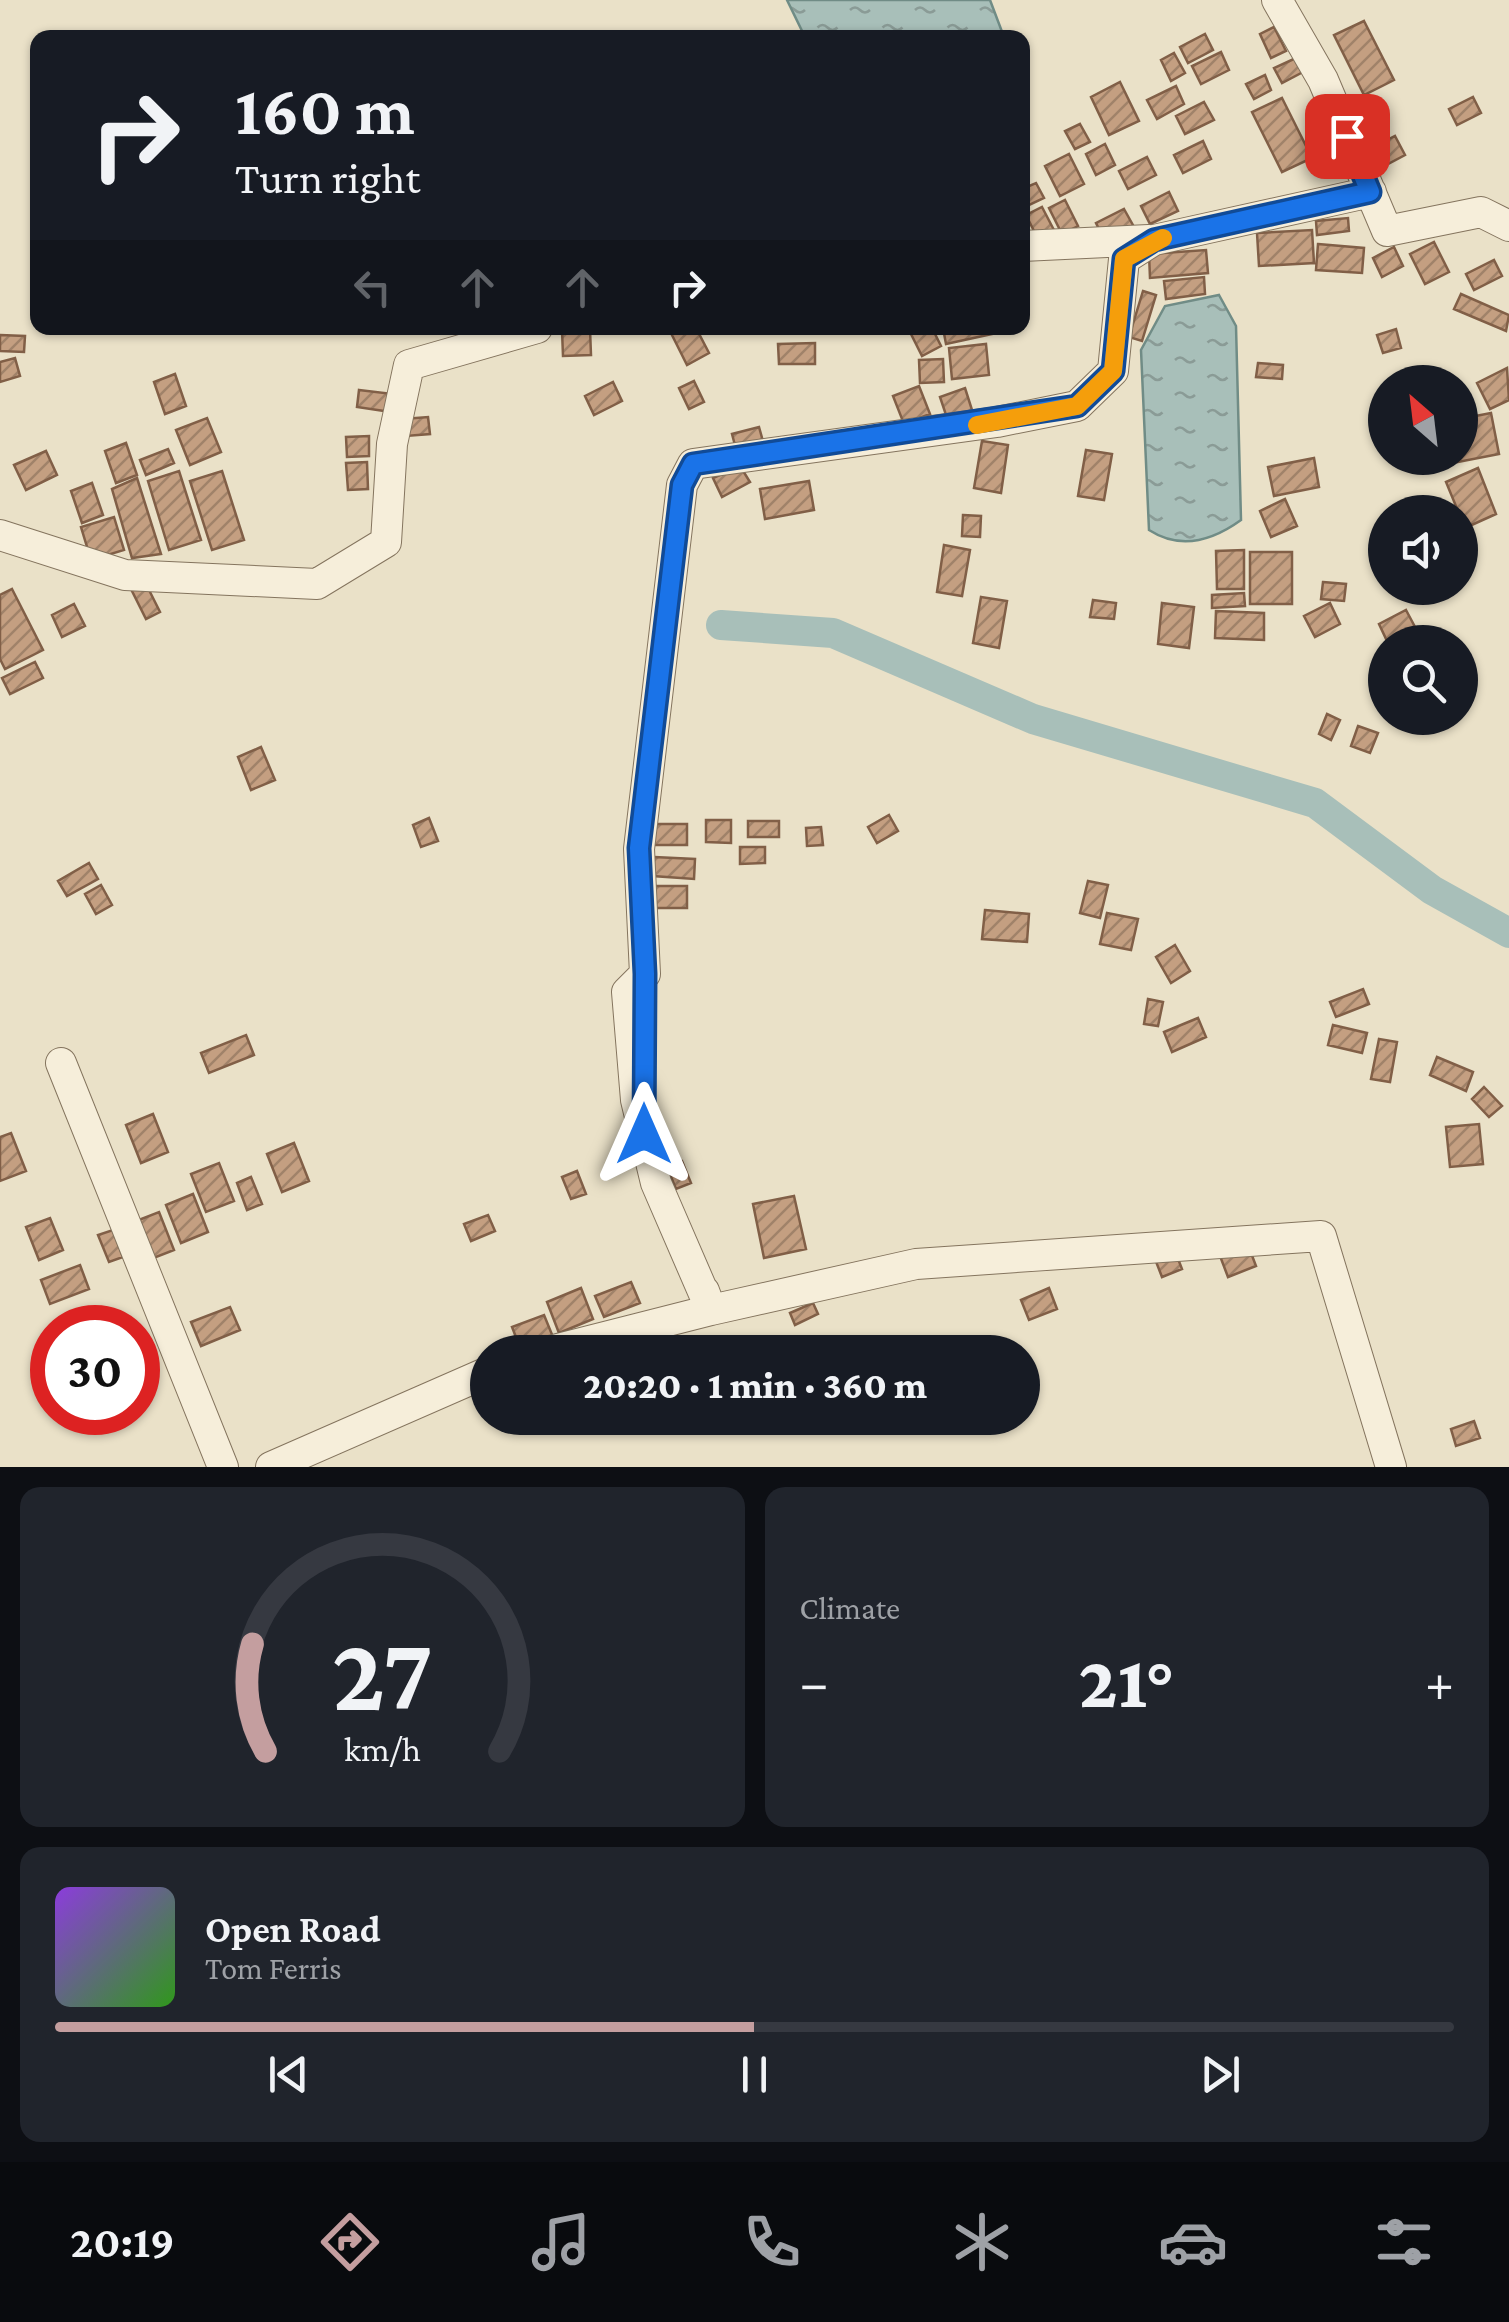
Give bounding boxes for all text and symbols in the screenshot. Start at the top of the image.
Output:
icon: right [70,70,200,200]
text: 160 m [235,71,415,149]
pin [1305,94,1390,179]
icon: arrive [1320,109,1375,164]
text: Turn right [235,153,420,203]
icon: left [345,260,400,315]
icon: ahead [450,260,505,315]
icon: ahead [555,260,610,315]
icon: right [660,260,715,315]
north arrow [1368,365,1478,475]
map controls [1368,365,1478,735]
button: sound [1368,495,1478,605]
button: search [1368,625,1478,735]
position arrow [592,1082,696,1186]
speed limit sign: 30 [30,1305,160,1435]
text: 20:20 · 1 min · 360 m [583,1364,927,1406]
text: Climate [800,1590,900,1626]
text: 27 [332,1616,433,1731]
text: 21° [1078,1640,1175,1723]
text: − [800,1652,829,1713]
text: + [1425,1652,1454,1713]
text: km/h [344,1729,421,1769]
text: Open Road [205,1908,381,1950]
text: Tom Ferris [205,1950,342,1986]
icon: previous [261,2047,316,2102]
icon: pause [727,2047,782,2102]
icon: next [1193,2047,1248,2102]
icon: directions [315,2207,385,2277]
icon: music [526,2207,596,2277]
icon: phone [737,2207,807,2277]
icon: climate [947,2207,1017,2277]
icon: car [1158,2207,1228,2277]
icon: filters [1369,2207,1439,2277]
text: 20:19 [70,2217,175,2267]

